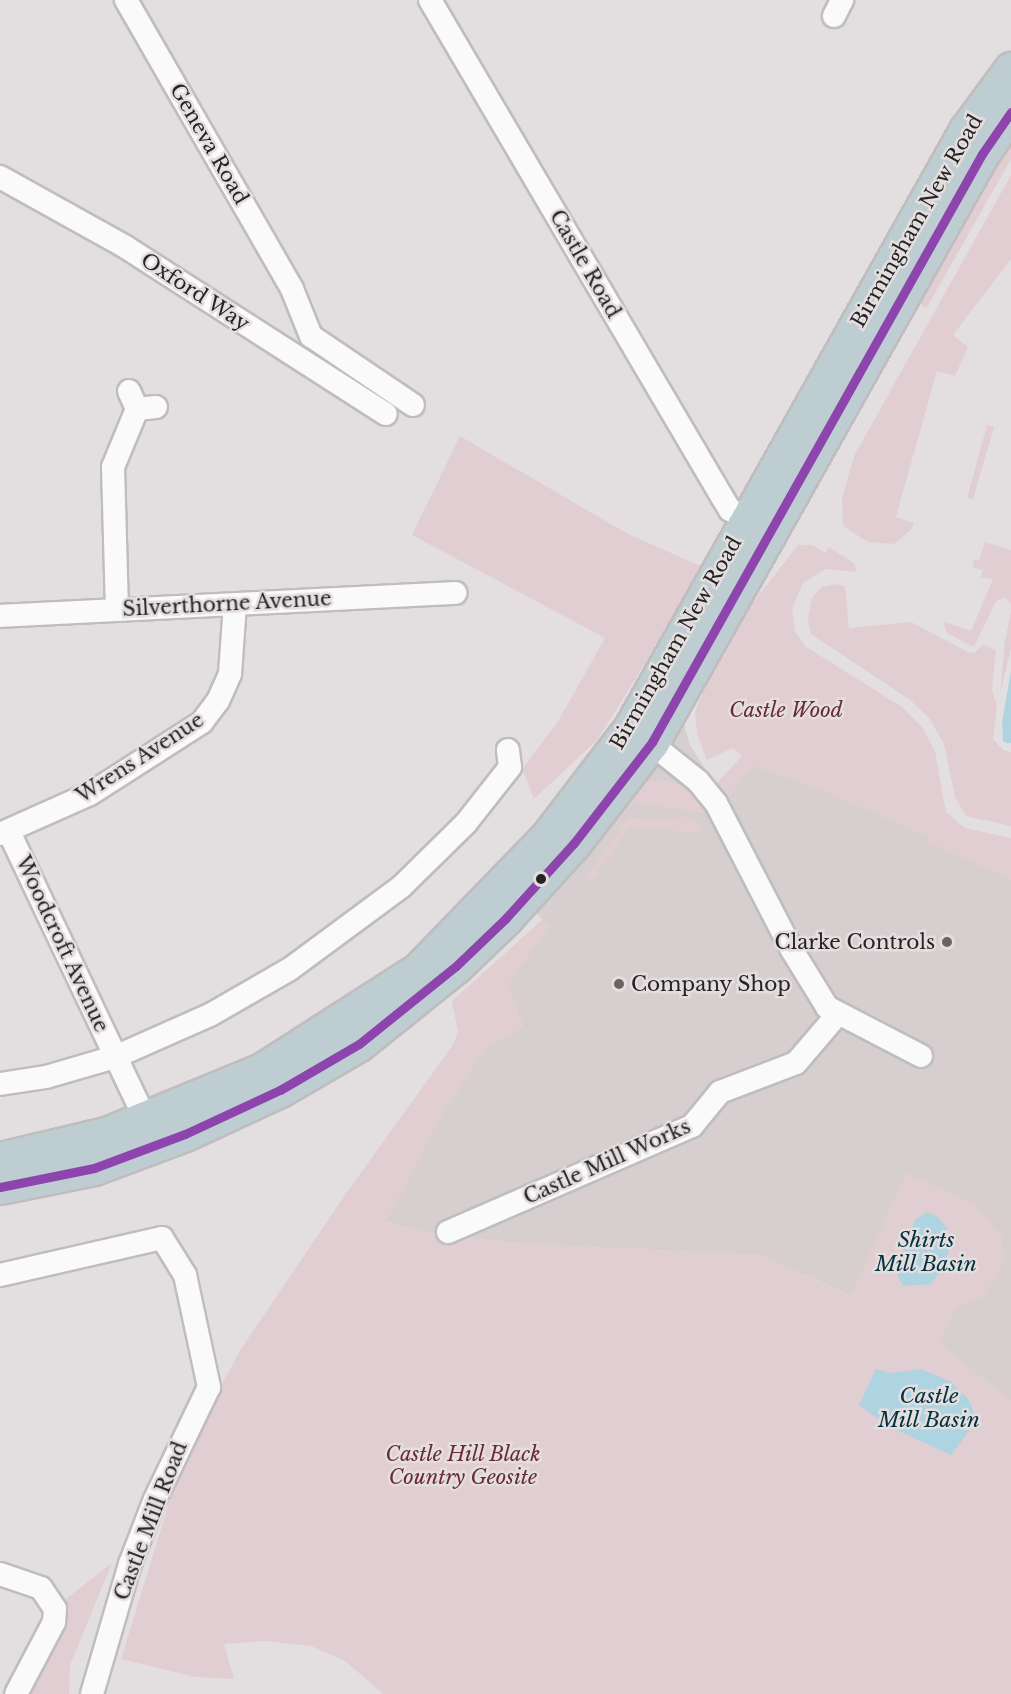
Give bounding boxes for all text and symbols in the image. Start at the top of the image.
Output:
street label: Geneva Road [165,79,253,209]
street label: Birmingham New Road [846,110,988,332]
street label: Castle Road [544,206,626,322]
street label: Oxford Way [136,248,254,336]
street label: Birmingham New Road [605,532,747,754]
street label: Silverthorne Avenue [122,587,332,621]
park label: Castle Wood [729,698,843,722]
street label: Wrens Avenue [71,708,209,808]
street label: Woodcroft Avenue [10,852,114,1036]
unlabelled marker [535,873,547,885]
place label: Clarke Controls [775,930,935,954]
marker: Clarke Controls [940,935,954,949]
place label: Company Shop [631,972,791,996]
marker: Company Shop [612,977,626,991]
street label: Castle Mill Works [520,1114,694,1210]
water label: Shirts Mill Basin [875,1227,977,1277]
water label: Castle Mill Basin [878,1383,980,1433]
street label: Castle Mill Road [110,1438,192,1604]
park label: Castle Hill Black Country Geosite [385,1443,541,1490]

